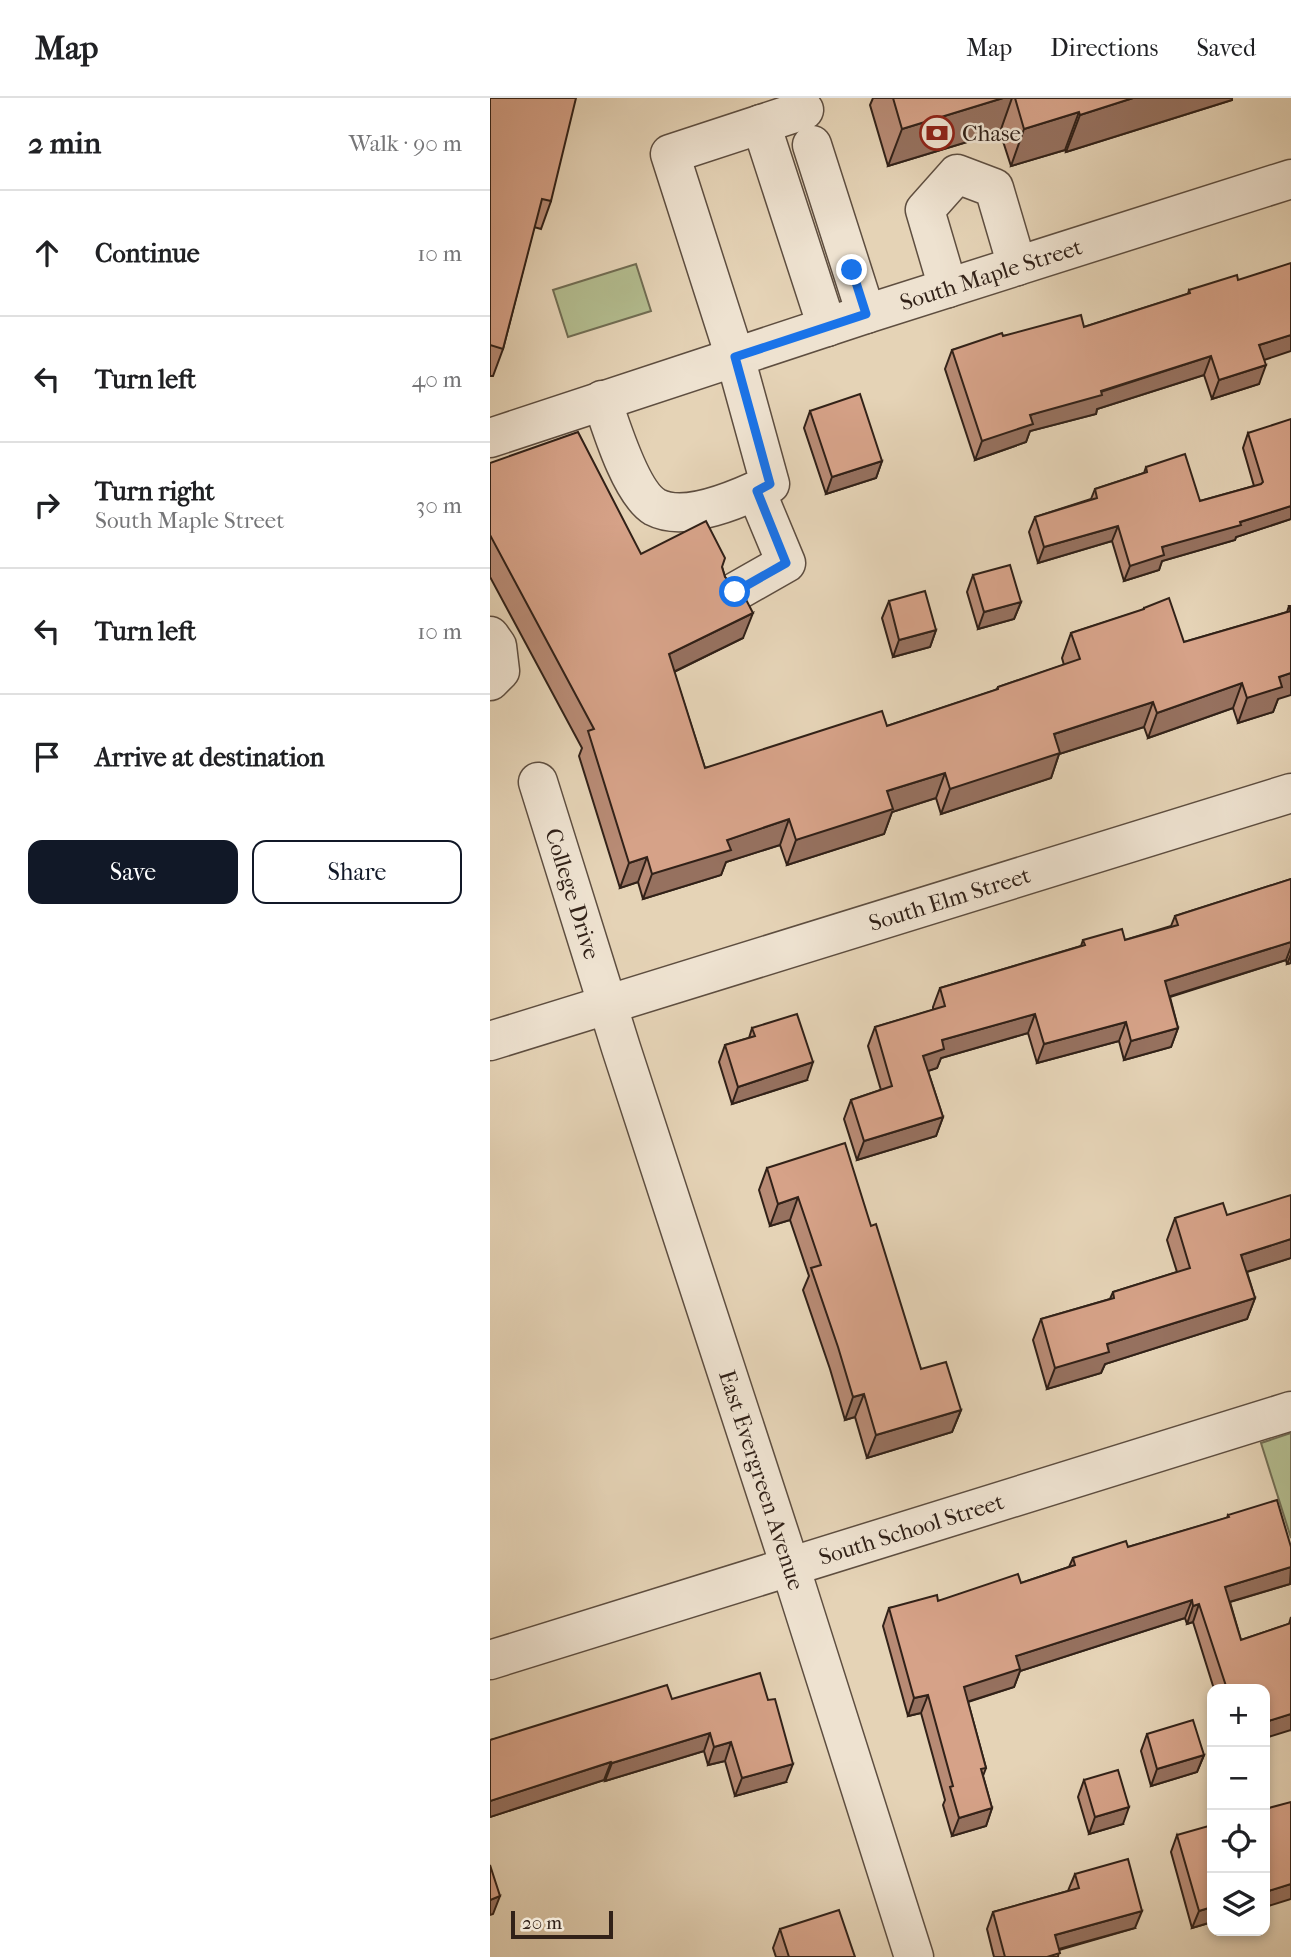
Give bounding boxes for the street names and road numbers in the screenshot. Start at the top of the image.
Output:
street label: South Maple Street [897,233,1085,316]
street label: College Drive [540,825,606,963]
street label: South Elm Street [865,861,1034,936]
street label: East Evergreen Avenue [713,1367,810,1593]
street label: South School Street [815,1488,1007,1571]

